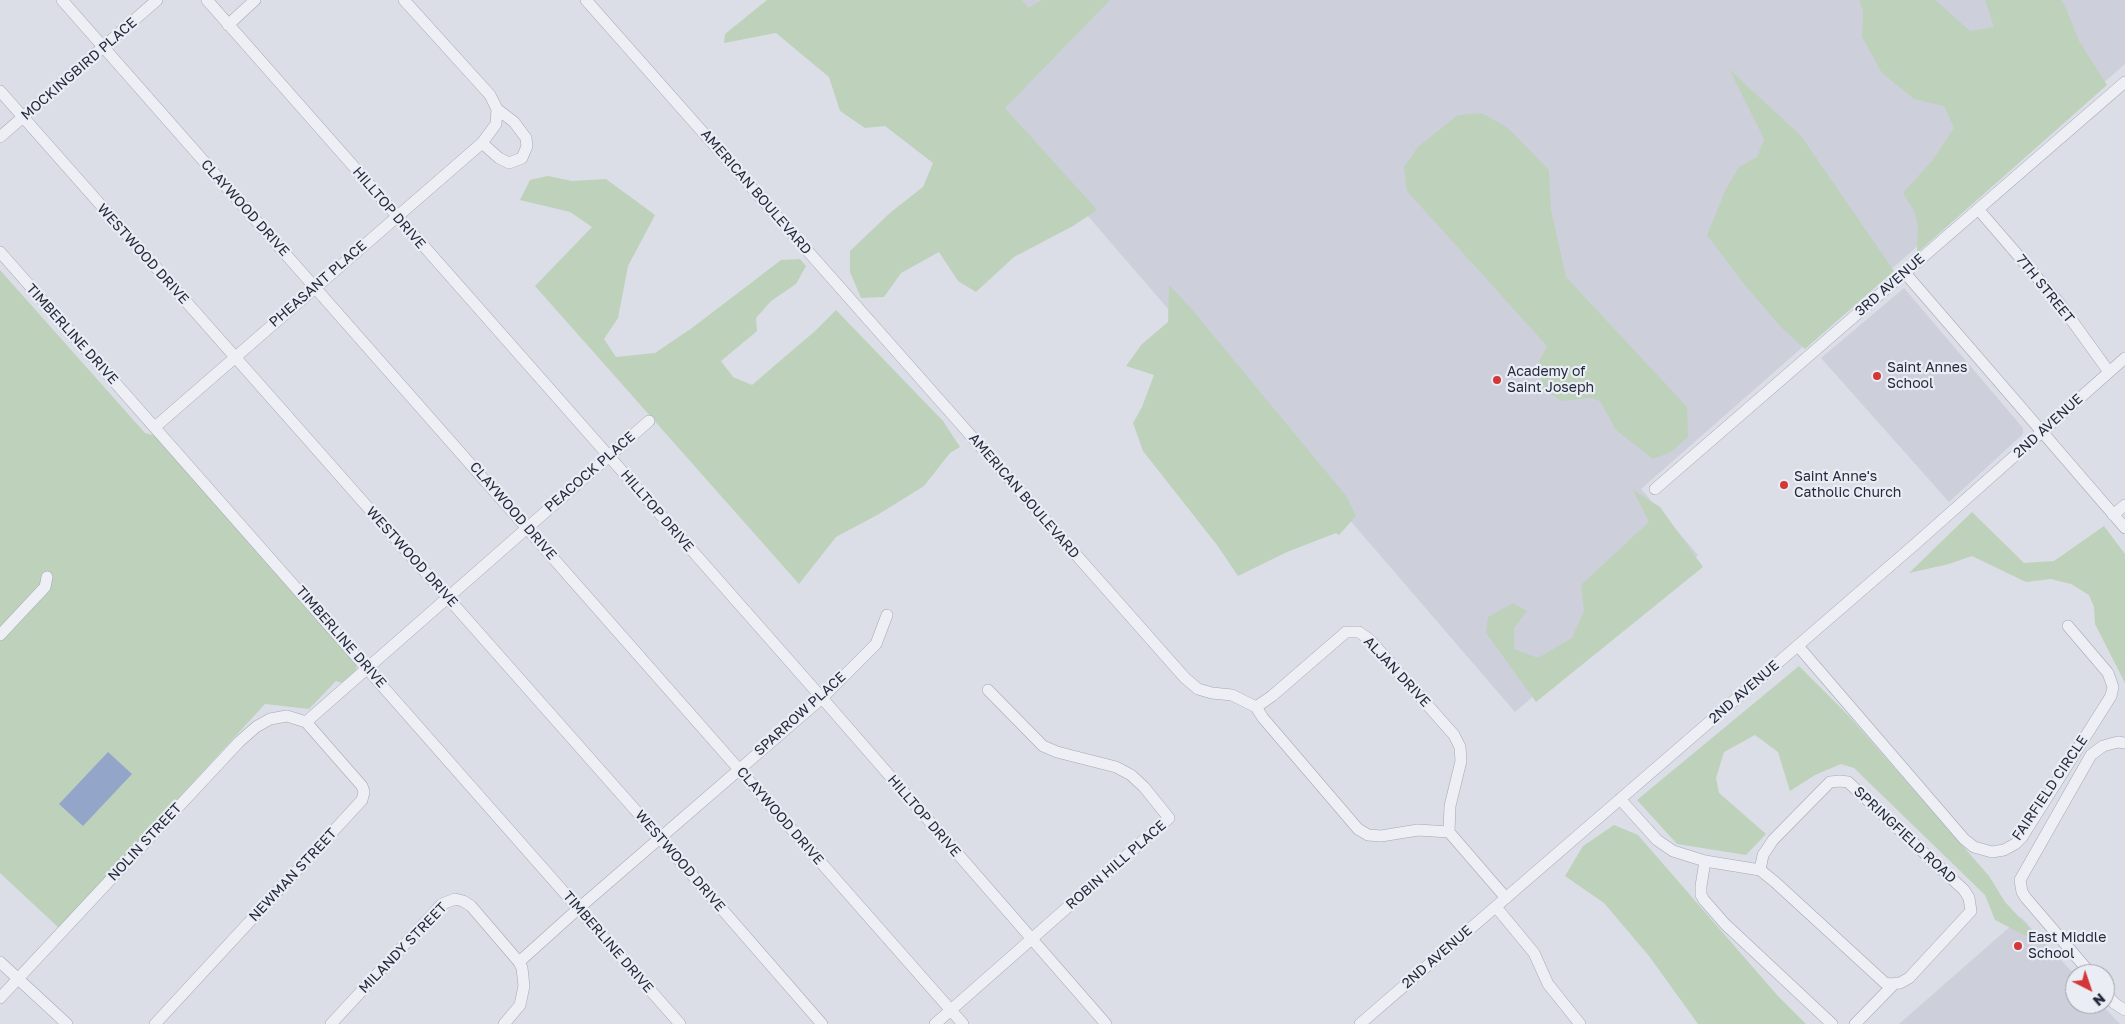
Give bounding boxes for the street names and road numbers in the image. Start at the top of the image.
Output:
street label: MOCKINGBIRD PLACE [18,14,140,124]
street label: AMERICAN BOULEVARD [697,126,815,258]
street label: CLAYWOOD DRIVE [197,156,293,260]
street label: HILLTOP DRIVE [349,164,429,252]
street label: WESTWOOD DRIVE [94,201,192,307]
street label: PHEASANT PLACE [266,237,370,331]
street label: 3RD AVENUE [1852,250,1928,320]
street label: 7TH STREET [2012,251,2078,327]
street label: TIMBERLINE DRIVE [23,280,121,388]
street label: 2ND AVENUE [2010,390,2086,462]
street label: PEACOCK PLACE [541,428,639,516]
street label: AMERICAN BOULEVARD [965,430,1083,562]
street label: CLAYWOOD DRIVE [466,459,560,563]
street label: HILLTOP DRIVE [617,467,697,555]
street label: WESTWOOD DRIVE [363,504,461,610]
street label: TIMBERLINE DRIVE [292,583,390,691]
street label: ALJAN DRIVE [1360,633,1434,711]
street label: 2ND AVENUE [1705,657,1783,727]
street label: SPARROW PLACE [751,669,849,759]
street label: FAIRFIELD CIRCLE [2009,732,2091,844]
street label: CLAYWOOD DRIVE [733,764,827,868]
street label: HILLTOP DRIVE [884,772,964,860]
street label: SPRINGFIELD ROAD [1850,783,1960,887]
street label: NOLIN STREET [105,800,185,884]
street label: WESTWOOD DRIVE [631,807,729,915]
street label: ROBIN HILL PLACE [1063,817,1169,913]
street label: NEWMAN STREET [246,825,340,925]
street label: TIMBERLINE DRIVE [559,888,657,996]
street label: MILANDY STREET [355,899,451,997]
street label: 2ND AVENUE [1398,922,1476,992]

